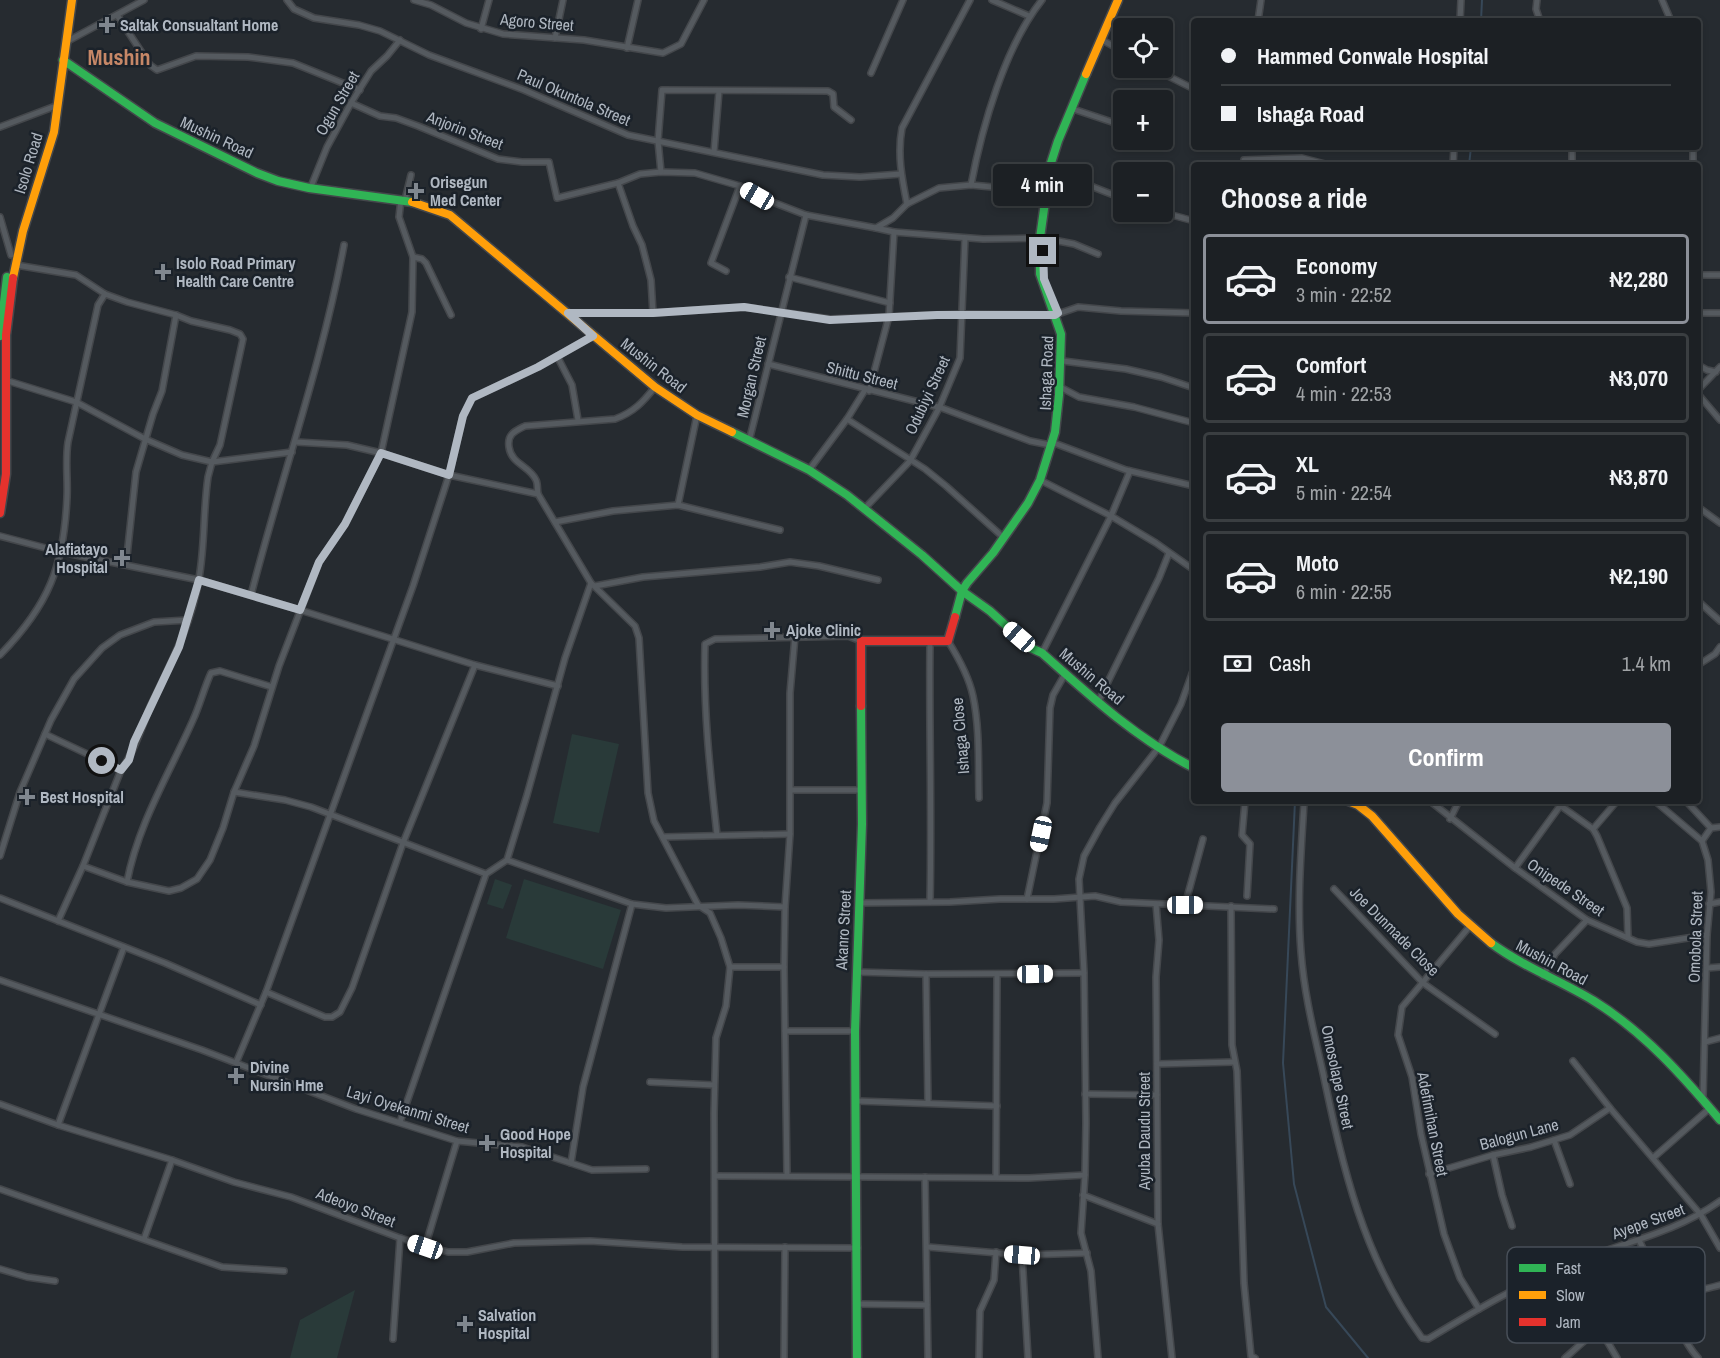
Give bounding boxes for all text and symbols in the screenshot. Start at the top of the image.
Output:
street label: Agoro Street [498,8,575,36]
place label: Saltak Consualtant Home [120,14,278,36]
marker: Saltak Consualtant Home [98,16,116,34]
map controls [1113,18,1173,222]
button: locate [1113,18,1173,78]
text: Hammed Conwale Hospital [1257,41,1489,71]
district label: Mushin [87,42,151,72]
street label: Paul Okuntola Street [514,63,634,131]
street label: Ogun Street [310,67,364,139]
button: + [1113,90,1173,150]
text: Ishaga Road [1257,99,1364,129]
street label: Anjorin Street [423,105,507,155]
street label: Mushin Road [177,111,257,163]
street label: Isolo Road [8,130,48,196]
button: − [1113,162,1173,222]
callout: 4 min [994,164,1092,206]
place label: Orisegun Med Center [430,171,502,211]
text: 4 min [1021,171,1064,198]
car [737,179,777,213]
text: Choose a ride [1221,180,1367,216]
marker: Orisegun Med Center [407,182,425,200]
route end [1029,237,1056,264]
text: Economy [1296,251,1377,281]
place label: Isolo Road Primary Health Care Centre [176,252,296,292]
icon: car [1224,252,1278,306]
marker: Isolo Road Primary Health Care Centre [154,263,172,281]
text: ₦2,280 [1610,264,1668,294]
text: 3 min · 22:52 [1296,281,1392,308]
street label: Mushin Road [616,332,692,398]
street label: Morgan Street [731,334,771,420]
street label: Ishaga Road [1034,335,1058,411]
text: Comfort [1296,350,1366,380]
icon: car [1224,351,1278,405]
street label: Odubiyi Street [899,352,955,438]
street label: Shittu Street [824,356,900,395]
text: ₦3,070 [1610,363,1668,393]
text: 4 min · 22:53 [1296,380,1392,407]
text: XL [1296,449,1319,479]
icon: car [1224,450,1278,504]
text: ₦3,870 [1610,462,1668,492]
text: 5 min · 22:54 [1296,479,1392,506]
place label: Alafiatayo Hospital [45,538,108,578]
text: Moto [1296,548,1339,578]
marker: Alafiatayo Hospital [113,549,131,567]
icon: car [1224,549,1278,603]
text: ₦2,190 [1610,561,1668,591]
text: 6 min · 22:55 [1296,578,1392,605]
car [1000,618,1038,656]
place label: Ajoke Clinic [786,619,861,641]
marker: Ajoke Clinic [763,621,781,639]
street label: Mushin Road [1055,642,1129,710]
icon: cash [1221,647,1254,680]
text: Cash [1269,648,1311,678]
text: 1.4 km [1622,650,1671,677]
street label: Ishaga Close [946,697,974,775]
button: Confirm [1221,723,1671,792]
route start [88,747,115,774]
place label: Best Hospital [40,786,124,808]
marker: Best Hospital [18,788,36,806]
car [1028,815,1054,853]
street label: Onipede Street [1523,853,1609,921]
street label: Joe Dunmade Close [1345,881,1445,981]
street label: Akanro Street [830,889,856,972]
street label: Omobola Street [1682,890,1708,983]
car [1167,896,1203,914]
street label: Mushin Road [1512,934,1592,990]
car [1017,965,1053,983]
street label: Omosolape Street [1316,1023,1360,1131]
place label: Divine Nursin Hme [250,1056,324,1096]
marker: Divine Nursin Hme [227,1067,245,1085]
street label: Adefimihan Street [1412,1069,1454,1178]
street label: Ayuba Daudu Street [1133,1072,1155,1191]
street label: Layi Oyekanmi Street [344,1080,472,1138]
street label: Balogun Lane [1477,1113,1561,1155]
place label: Good Hope Hospital [500,1123,571,1163]
marker: Good Hope Hospital [478,1134,496,1152]
street label: Adeoyo Street [312,1181,399,1232]
street label: Ayepe Street [1608,1198,1688,1245]
car [405,1233,445,1261]
car [1003,1244,1041,1266]
legend [1507,1247,1705,1343]
text: Fast [1556,1257,1581,1279]
text: Slow [1556,1284,1585,1306]
place label: Salvation Hospital [478,1304,536,1344]
text: Jam [1556,1311,1581,1333]
marker: Salvation Hospital [456,1315,474,1333]

